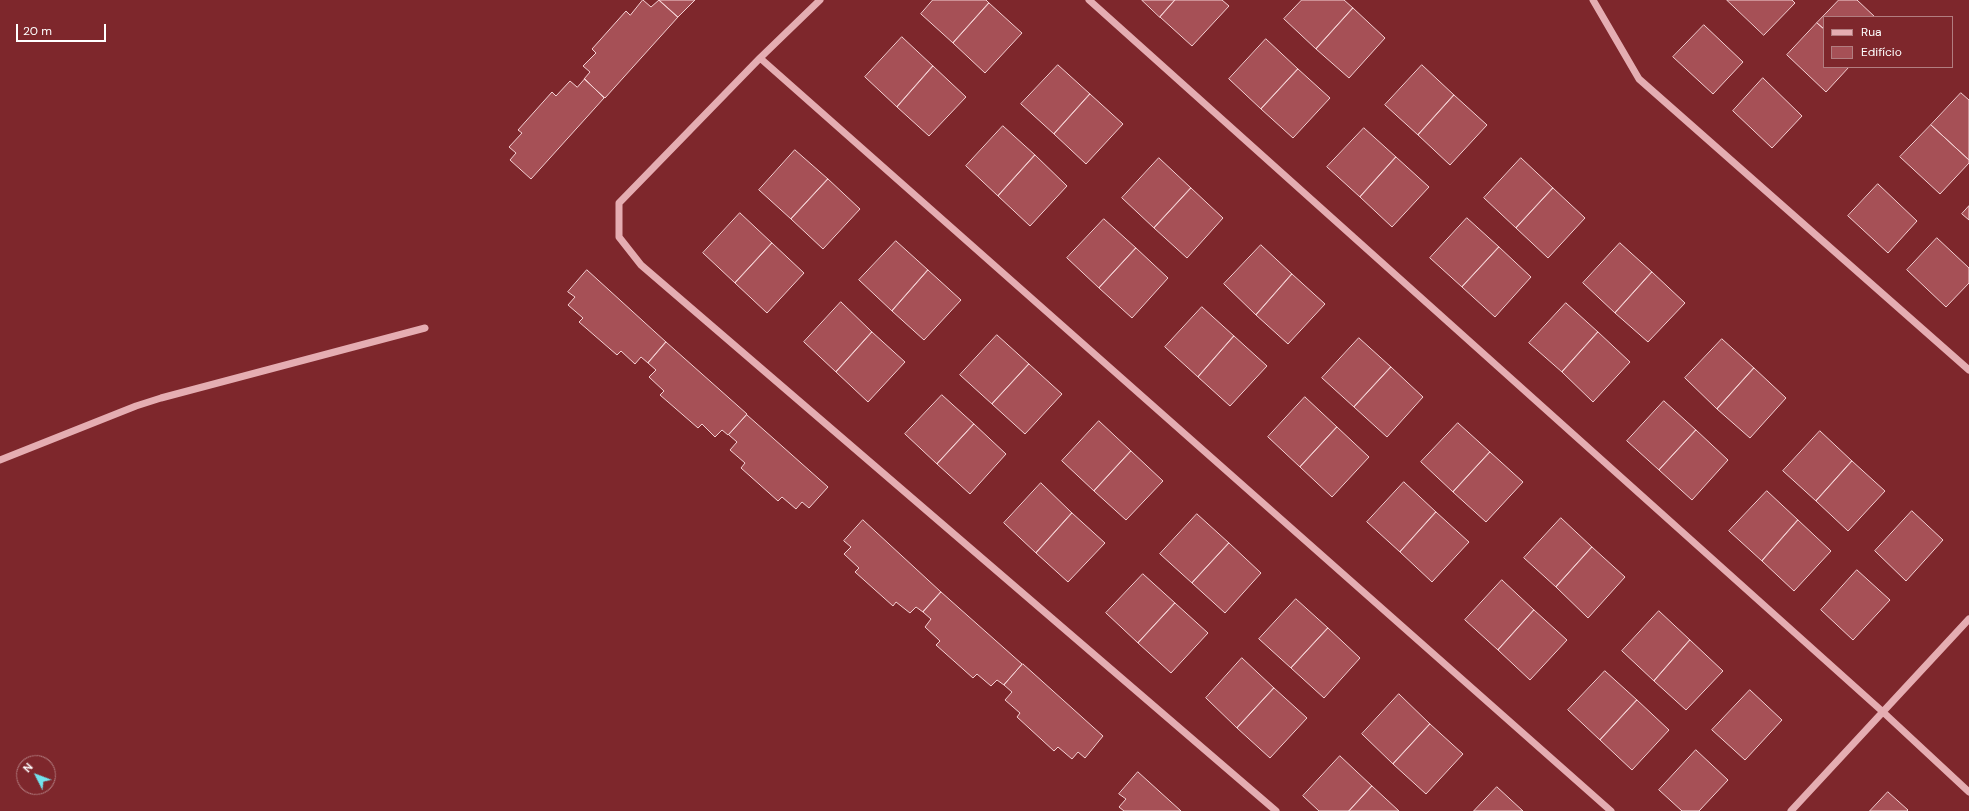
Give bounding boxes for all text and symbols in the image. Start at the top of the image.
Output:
scale bar [18,16,108,42]
legend [1823,16,1953,68]
text: 20 m [23,23,52,39]
text: Rua [1861,24,1882,40]
text: Edifício [1861,44,1902,60]
north arrow [16,755,56,795]
text: N [20,760,36,775]

